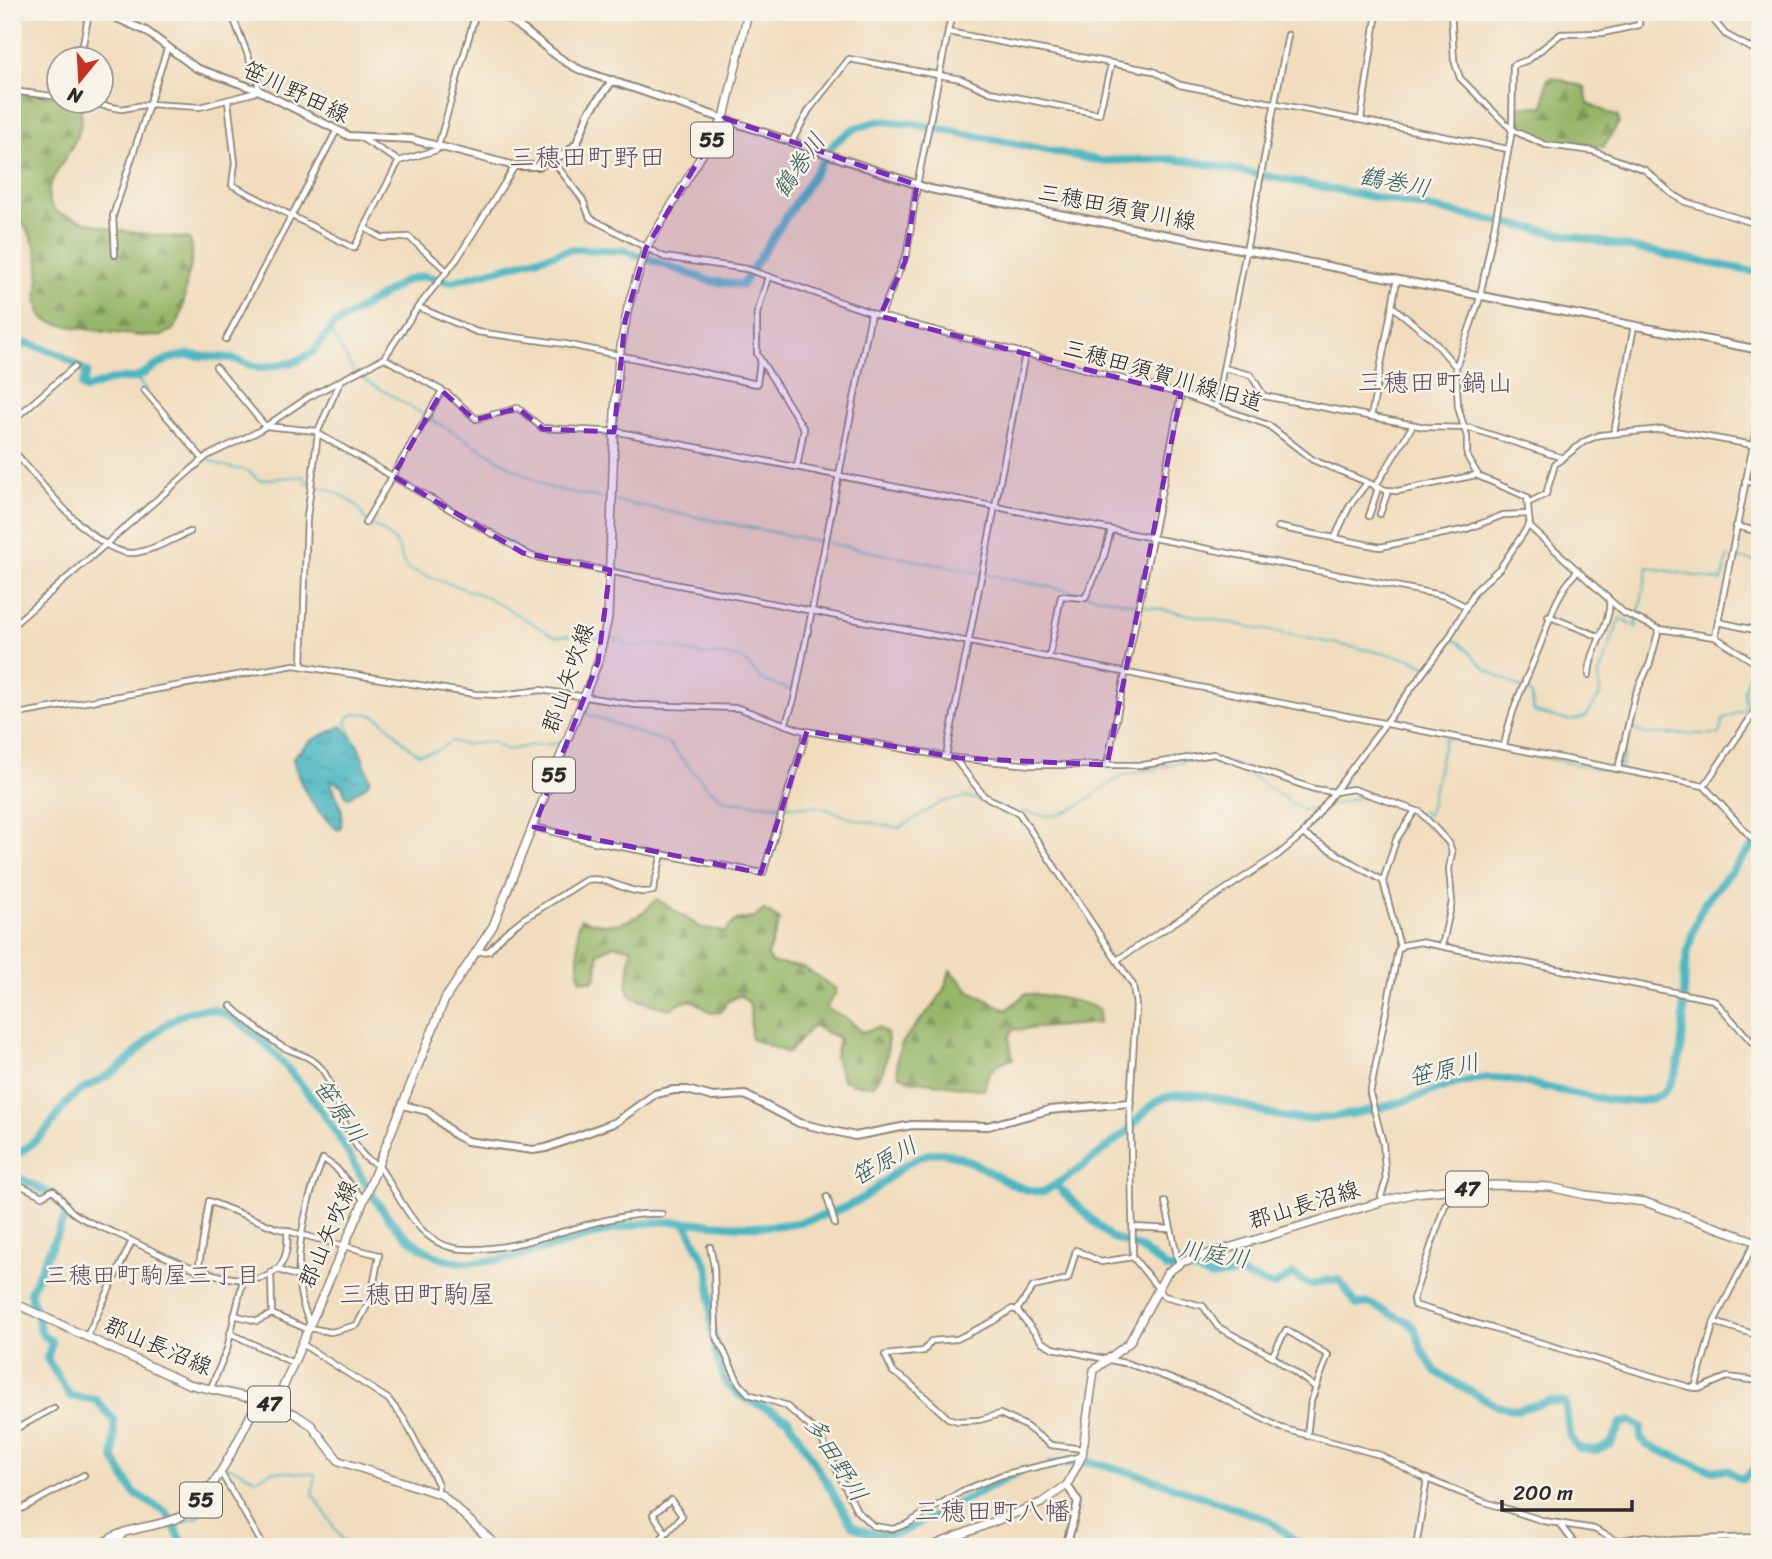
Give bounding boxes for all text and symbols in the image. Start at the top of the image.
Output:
north arrow [46,46,116,116]
street label: 笹川野田線 [235,49,357,135]
text: N [63,78,87,114]
road number: 55 [691,122,733,158]
water label: 鶴巻川 [761,123,837,207]
district label: 三穂田町野田 [509,134,665,180]
water label: 鶴巻川 [1356,155,1434,209]
street label: 三穂田須賀川線 [1034,172,1200,242]
street label: 三穂田須賀川線旧道 [1058,327,1268,423]
district label: 三穂田町鍋山 [1357,359,1513,405]
street label: 郡山矢吹線 [530,617,606,739]
road number: 55 [533,758,575,792]
water label: 笹原川 [1404,1041,1484,1099]
water label: 笹原川 [302,1069,378,1153]
water label: 笹原川 [842,1125,926,1197]
street label: 郡山長沼線 [1243,1169,1365,1241]
road number: 47 [1446,1172,1488,1206]
street label: 郡山矢吹線 [287,1173,369,1295]
water label: 川庭川 [1175,1228,1253,1280]
district label: 三穂田町駒屋三丁目 [44,1254,260,1296]
district label: 三穂田町駒屋 [339,1271,495,1317]
street label: 郡山長沼線 [97,1305,219,1387]
road number: 47 [248,1386,290,1422]
water label: 多田野川 [793,1407,879,1511]
scale bar [1502,1468,1632,1512]
text: 200 m [1513,1474,1573,1512]
road number: 55 [180,1482,222,1518]
district label: 三穂田町八幡 [914,1488,1070,1534]

